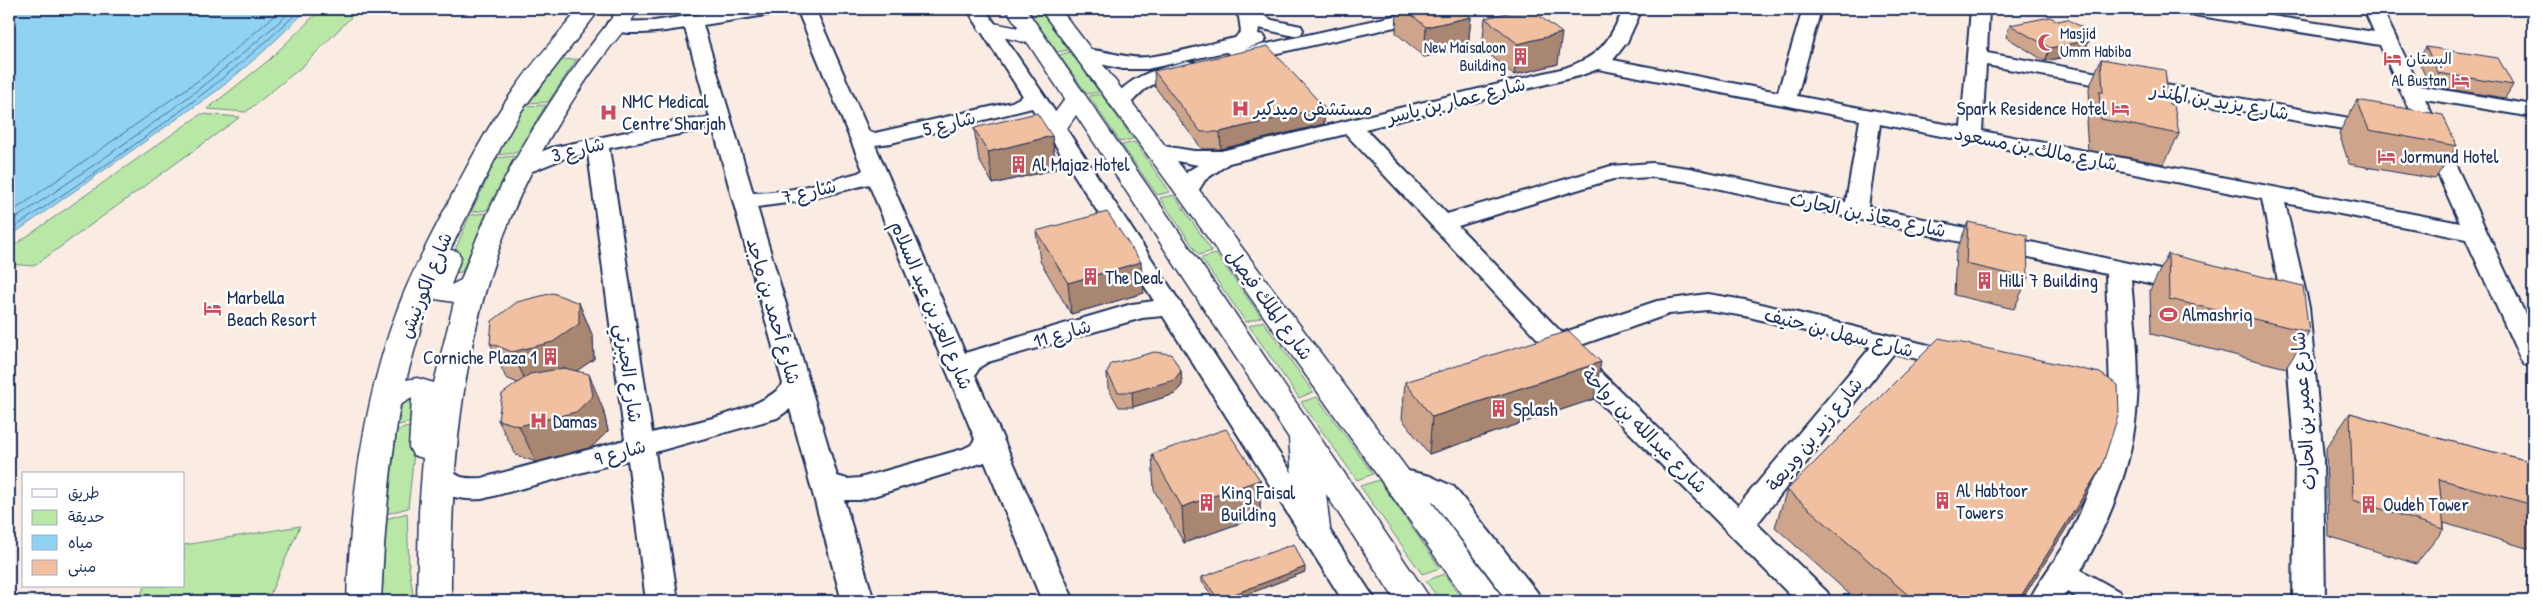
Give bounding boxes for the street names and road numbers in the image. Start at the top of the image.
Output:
street label: شارع عمار بن ياسر [1382,70,1528,131]
street label: شارع يزيد بن المنذر [2147,76,2291,127]
street label: شارع 5 [920,104,978,143]
street label: شارع مالك بن مسعود [1952,119,2120,178]
street label: شارع 3 [549,130,608,169]
street label: شارع 7 [779,172,839,211]
street label: شارع معاذ بن الحارث [1787,185,1949,244]
street label: شارع العز بن عبد السلام [883,217,979,394]
street label: شارع الكورنيش [392,228,459,342]
street label: شارع أحمد بن ماجد [740,235,807,388]
street label: شارع الملك فيصل [1220,243,1319,366]
street label: شارع سهل بن حنيف [1761,301,1916,364]
street label: شارع 11 [1030,312,1094,355]
street label: شارع الجبرتي [605,322,649,425]
street label: شارع عمير بن الحارث [2284,330,2323,491]
street label: شارع عبدالله بن رواحة [1576,361,1714,499]
street label: شارع زيد بن وديعة [1760,372,1869,497]
street label: شارع 9 [591,432,649,473]

